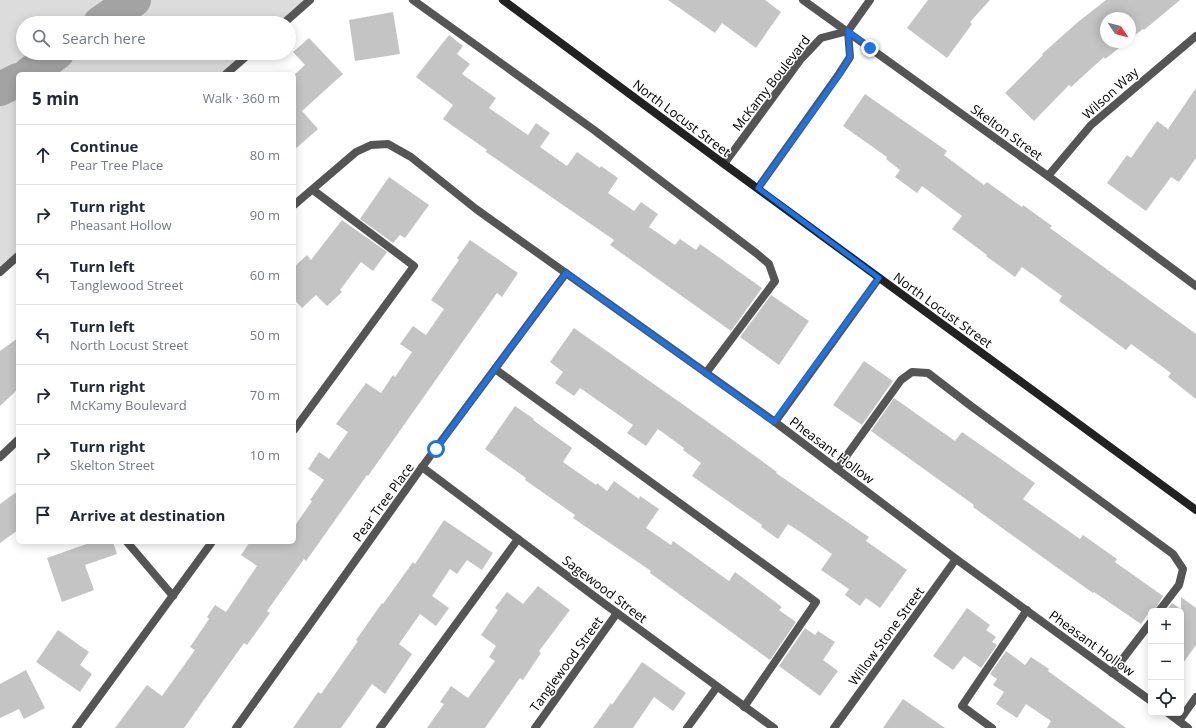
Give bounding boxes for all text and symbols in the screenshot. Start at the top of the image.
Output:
north arrow [1100,12,1136,48]
search box [16,16,296,60]
icon: search [30,27,52,49]
text: Search here [62,28,146,48]
street label: McKamy Boulevard [728,31,814,135]
route end [861,39,879,57]
street label: Wilson Way [1078,63,1142,123]
street label: North Locust Street [629,75,735,161]
text: 5 min [32,87,79,110]
text: Walk · 360 m [203,89,280,107]
street label: Skelton Street [967,100,1047,164]
text: Continue [70,136,138,156]
icon: ahead [32,144,54,166]
text: 80 m [250,146,280,164]
text: Pear Tree Place [70,156,163,174]
text: Turn right [70,196,145,216]
icon: right [32,204,54,226]
text: 90 m [250,206,280,224]
text: Pheasant Hollow [70,216,172,234]
text: Turn left [70,256,135,276]
icon: left [32,264,54,286]
text: 60 m [250,266,280,284]
street label: North Locust Street [890,268,996,352]
text: Tanglewood Street [70,276,183,294]
text: Turn left [70,316,135,336]
icon: left [32,324,54,346]
text: 50 m [250,326,280,344]
text: North Locust Street [70,336,188,354]
text: Turn right [70,376,145,396]
icon: right [32,384,54,406]
text: 70 m [250,386,280,404]
text: McKamy Boulevard [70,396,187,414]
street label: Pheasant Hollow [786,412,878,488]
text: Turn right [70,436,145,456]
route start [427,440,445,458]
icon: right [32,444,54,466]
text: 10 m [250,446,280,464]
text: Skelton Street [70,456,155,474]
street label: Pear Tree Place [348,459,418,545]
icon: arrive [32,504,54,526]
text: Arrive at destination [70,505,225,525]
street label: Sagewood Street [559,551,651,627]
street label: Willow Stone Street [844,583,928,689]
street label: Pheasant Hollow [1046,606,1138,680]
map controls [1148,608,1184,716]
button: + [1148,608,1184,644]
street label: Tanglewood Street [525,613,607,715]
button: − [1148,644,1184,680]
button: locate [1148,680,1184,716]

